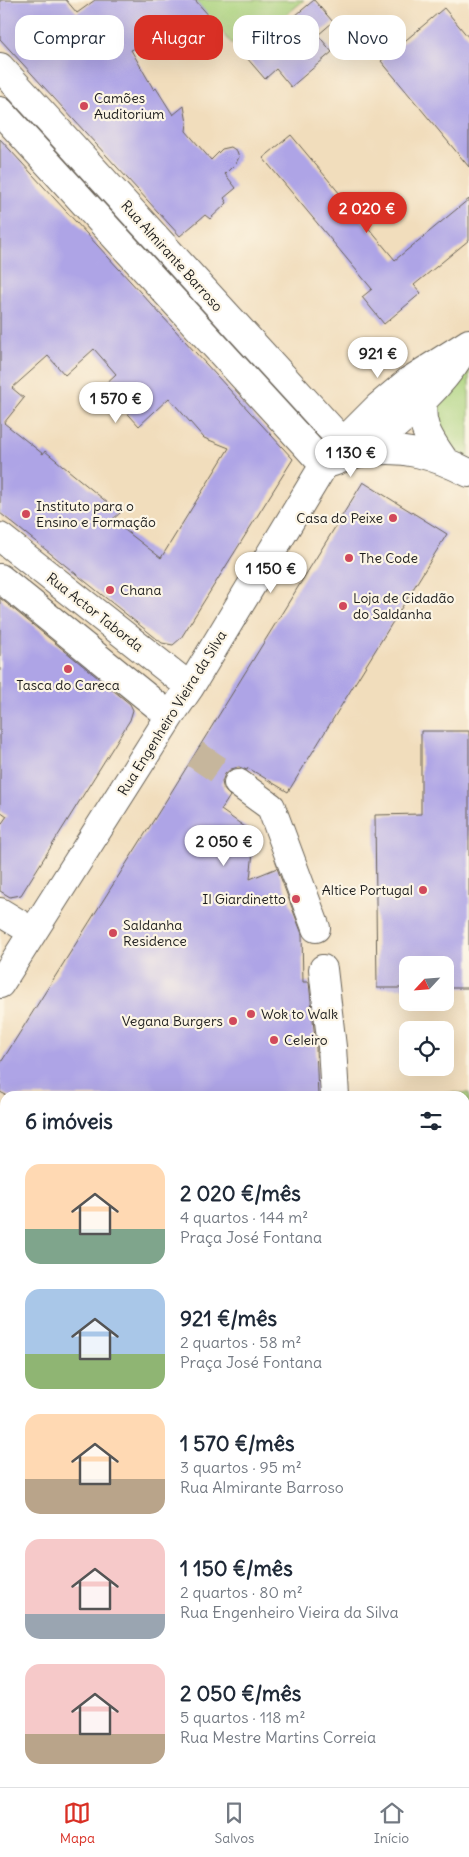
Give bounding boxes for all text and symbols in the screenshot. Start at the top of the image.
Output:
chip: Comprar [15,15,124,60]
chip: Alugar [134,15,223,60]
chip: Filtros [233,15,319,60]
chip: Novo [329,15,406,60]
place label: Camões Auditorium [94,89,164,123]
marker: Camões Auditorium [78,100,90,112]
pin: 2 020 € [321,192,413,234]
street label: Rua Almirante Barroso [117,197,227,315]
text: 2 020 € [339,198,395,218]
pin: 921 € [343,336,413,379]
text: 921 € [359,343,397,363]
pin: 1 570 € [70,382,162,424]
text: 1 570 € [90,388,142,408]
pin: 1 130 € [305,436,397,478]
text: 1 130 € [326,442,376,462]
place label: Instituto para o Ensino e Formação [36,497,156,531]
marker: Instituto para o Ensino e Formação [20,508,32,520]
place label: Casa do Peixe [296,509,383,527]
marker: Casa do Peixe [387,512,399,524]
place label: The Code [359,549,418,567]
pin: 1 150 € [225,552,317,594]
marker: The Code [343,552,355,564]
text: 1 150 € [246,558,296,578]
street label: Rua Actor Taborda [43,569,147,655]
place label: Chana [120,581,161,599]
marker: Chana [104,584,116,596]
place label: Loja de Cidadão do Saldanha [353,589,454,623]
marker: Loja de Cidadão do Saldanha [337,600,349,612]
street label: Rua Engenheiro Vieira da Silva [114,627,230,799]
marker: Tasca do Careca [62,663,74,675]
place label: Tasca do Careca [16,676,120,694]
pin: 2 050 € [178,824,270,867]
text: 2 050 € [196,831,252,851]
place label: Altice Portugal [322,881,413,899]
marker: Altice Portugal [417,884,429,896]
place label: Il Giardinetto [202,890,286,908]
marker: Il Giardinetto [290,893,302,905]
place label: Saldanha Residence [123,916,187,950]
marker: Saldanha Residence [107,927,119,939]
north arrow [399,956,454,1011]
map controls [399,956,454,1076]
place label: Wok to Walk [261,1005,338,1023]
marker: Wok to Walk [245,1008,257,1020]
place label: Vegana Burgers [122,1012,223,1030]
marker: Vegana Burgers [227,1015,239,1027]
button: locate [399,1021,454,1076]
place label: Celeiro [284,1031,328,1049]
marker: Celeiro [268,1034,280,1046]
icon: filters [417,1107,445,1135]
text: 6 imóveis [25,1108,113,1135]
text: 2 020 €/mês [180,1180,301,1207]
icon: home [65,1184,125,1244]
text: 4 quartos · 144 m² [180,1207,308,1227]
text: Praça José Fontana [180,1227,322,1247]
text: 921 €/mês [180,1305,277,1332]
icon: home [65,1309,125,1369]
text: 2 quartos · 58 m² [180,1332,301,1352]
text: Praça José Fontana [180,1352,322,1372]
text: 1 570 €/mês [180,1430,295,1457]
icon: home [65,1434,125,1494]
text: 3 quartos · 95 m² [180,1457,302,1477]
text: Rua Almirante Barroso [180,1477,344,1497]
text: 1 150 €/mês [180,1555,293,1582]
icon: home [65,1559,125,1619]
text: 2 quartos · 80 m² [180,1582,303,1602]
text: Rua Engenheiro Vieira da Silva [180,1602,399,1622]
text: 2 050 €/mês [180,1680,301,1707]
icon: home [65,1684,125,1744]
text: 5 quartos · 118 m² [180,1707,305,1727]
text: Rua Mestre Martins Correia [180,1727,376,1747]
tab: Mapa [60,1799,95,1847]
tab: Salvos [214,1799,254,1847]
tab: Início [374,1799,409,1847]

